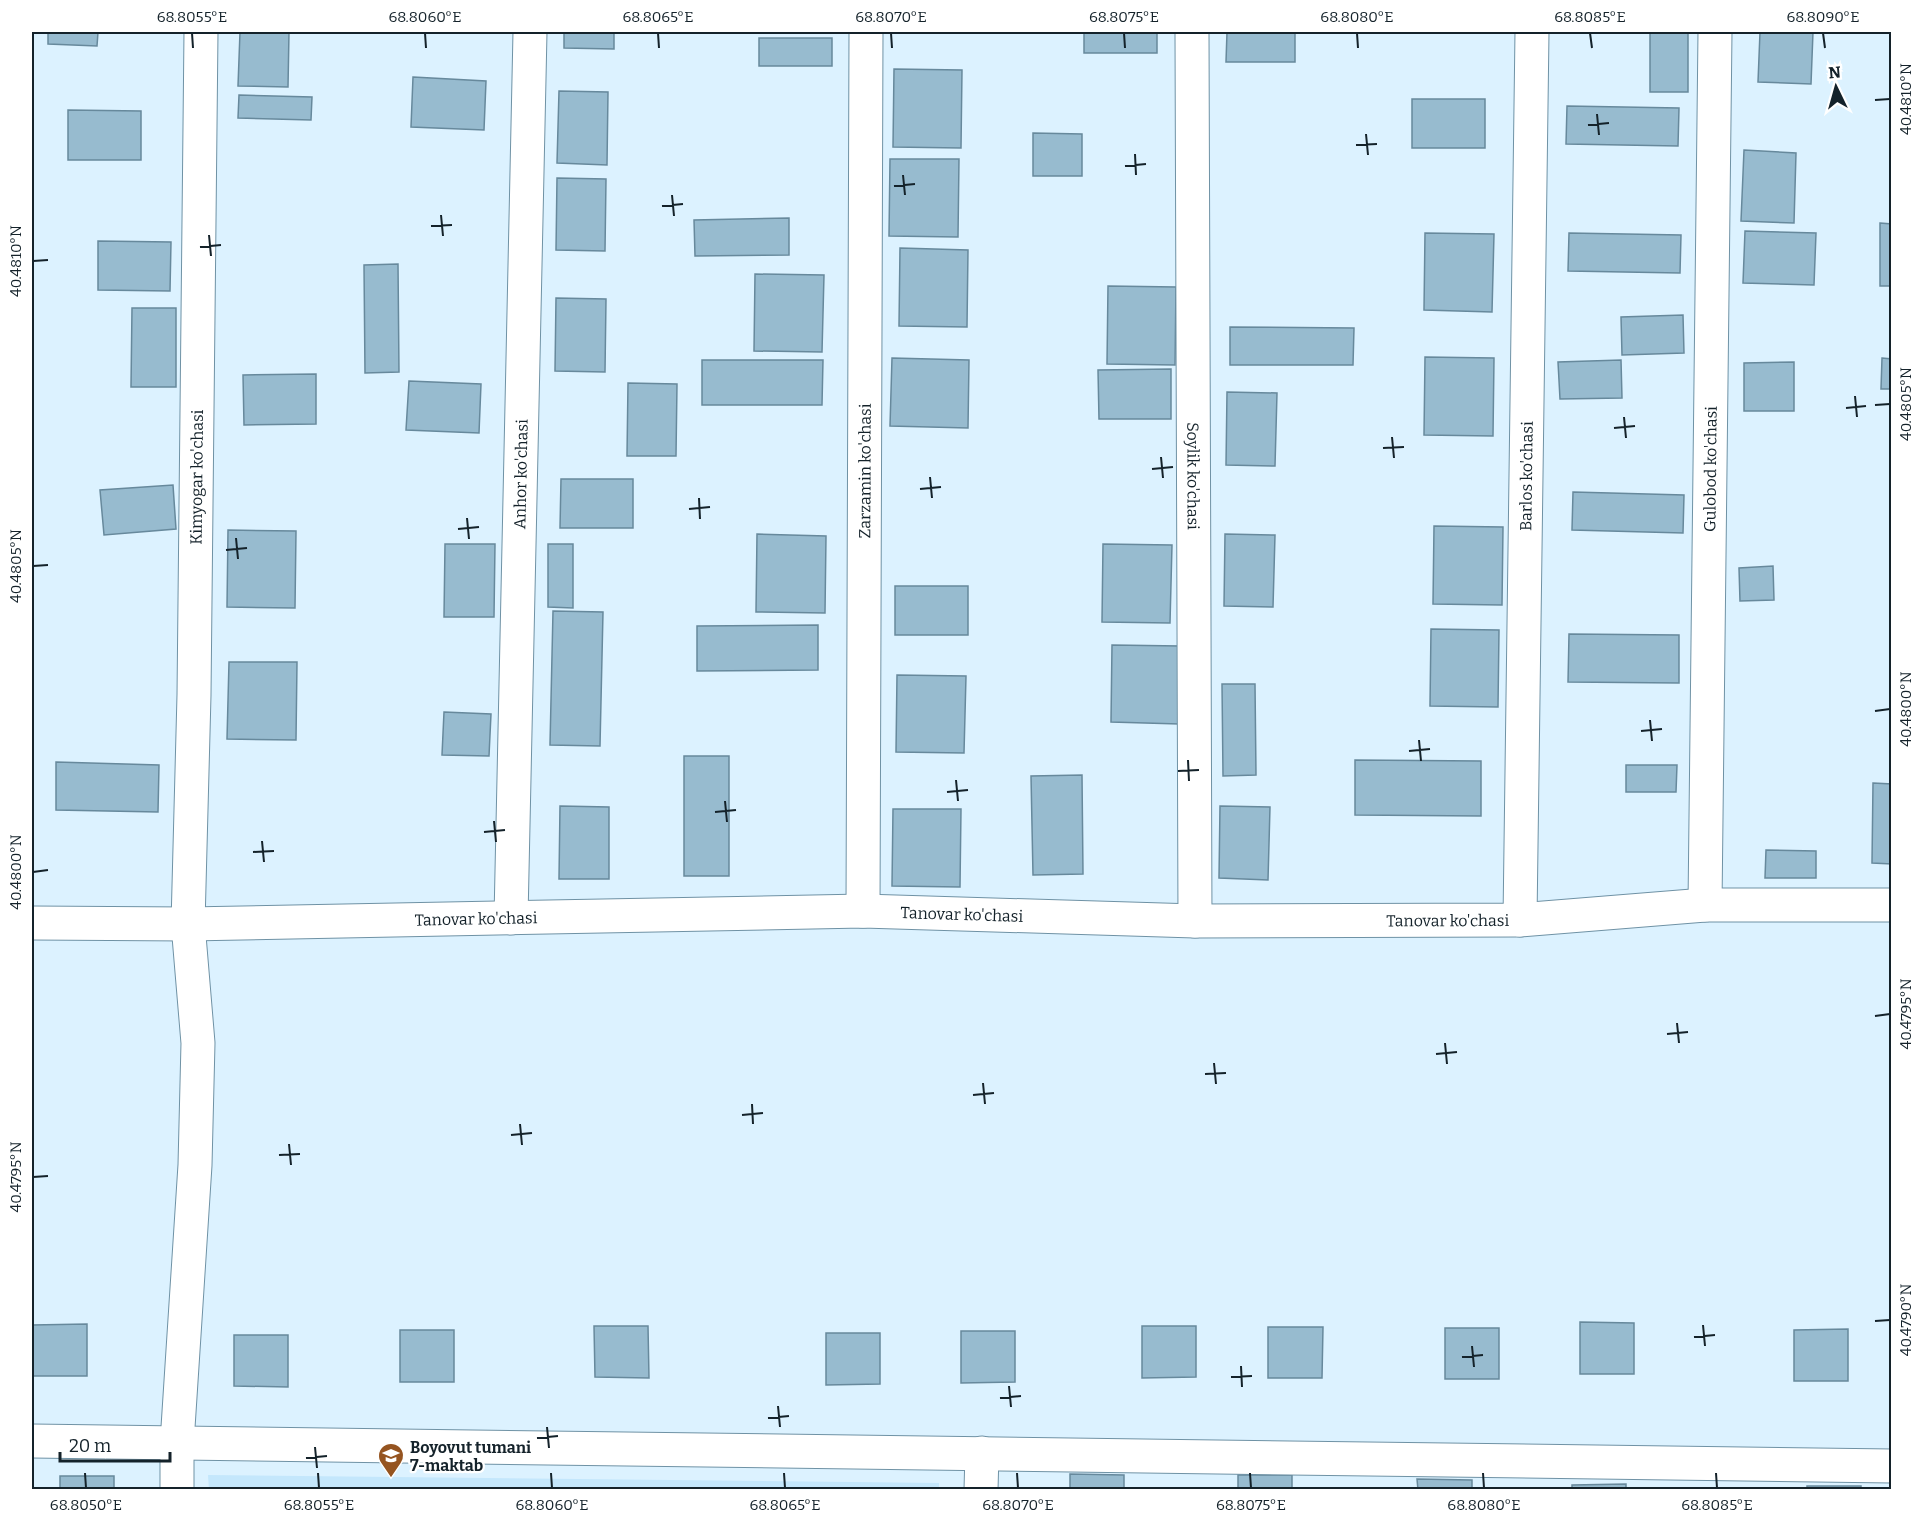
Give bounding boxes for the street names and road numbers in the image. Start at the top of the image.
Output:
street label: Zarzamin ko'chasi [855,403,874,539]
street label: Gulobod ko'chasi [1700,406,1720,532]
street label: Kimyogar ko'chasi [186,409,207,545]
street label: Anhor ko'chasi [510,419,531,529]
street label: Barlos ko'chasi [1516,421,1536,531]
street label: Soylik ko'chasi [1184,422,1203,530]
street label: Tanovar ko'chasi [900,903,1024,925]
street label: Tanovar ko'chasi [414,908,538,929]
street label: Tanovar ko'chasi [1386,911,1509,930]

